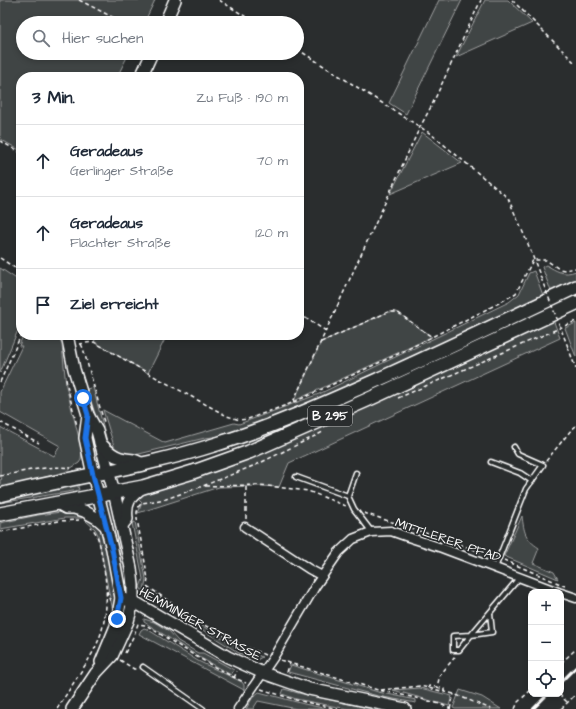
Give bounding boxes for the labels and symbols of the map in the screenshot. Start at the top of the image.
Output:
route start [74,389,92,407]
road number: B 295 [308,406,352,426]
street label: MITTLERER PFAD [393,513,504,567]
street label: HEMMINGER STRASSE [136,583,264,665]
route end [108,610,126,628]

